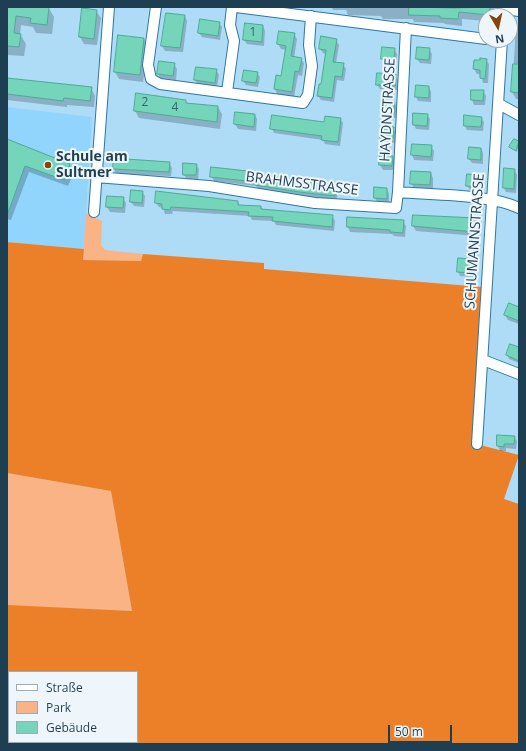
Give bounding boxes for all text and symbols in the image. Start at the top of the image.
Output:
north arrow [478,8,518,48]
house number: 1 [250,26,256,40]
text: N [494,31,505,47]
street label: HAYDNSTRASSE [377,58,399,162]
house number: 2 [142,96,148,110]
house number: 4 [172,101,178,115]
place label: Schule am Sultmer [56,149,128,182]
marker: Schule am Sultmer [43,160,53,170]
street label: BRAHMSSTRASSE [245,169,359,199]
street label: SCHUMANNSTRASSE [462,173,488,309]
legend [8,671,138,743]
text: Straße [46,679,83,696]
text: Park [46,699,71,716]
scale bar [390,717,454,743]
text: Gebäude [46,719,97,736]
text: 50 m [395,723,423,740]

